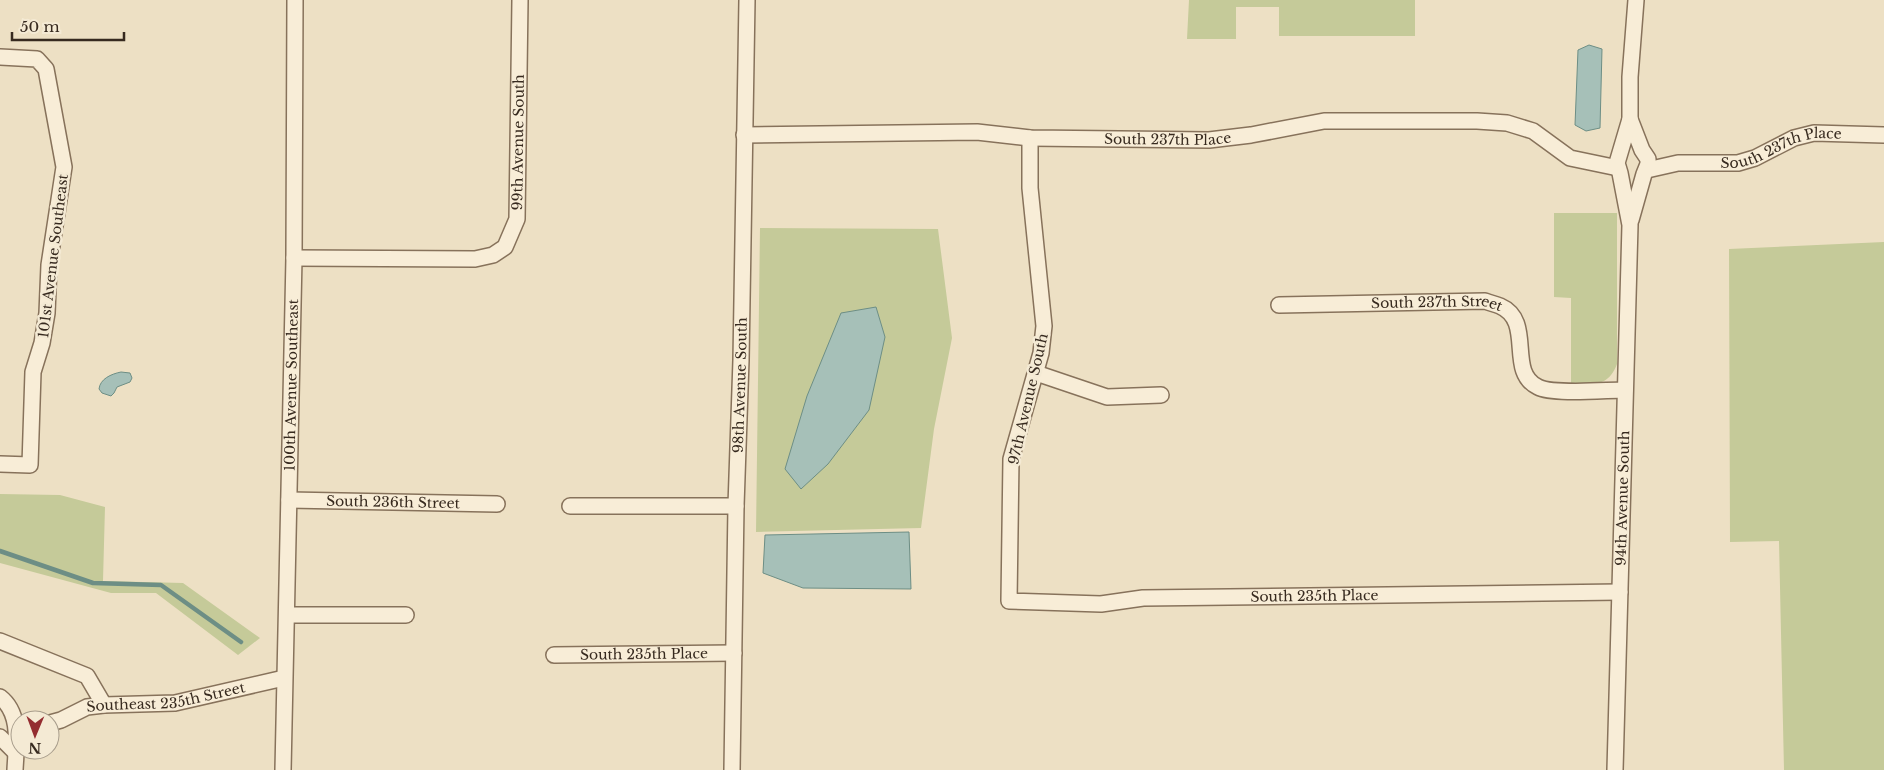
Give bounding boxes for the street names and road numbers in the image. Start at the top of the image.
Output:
street label: 99th Avenue South [508,74,528,211]
street label: South 237th Place [1721,124,1842,172]
street label: South 237th Place [1104,128,1232,149]
street label: 101st Avenue Southeast [34,172,72,339]
street label: South 237th Street [1371,291,1506,315]
street label: 100th Avenue Southeast [280,298,302,471]
street label: 98th Avenue South [729,317,751,453]
street label: 97th Avenue South [1004,331,1052,466]
street label: 94th Avenue South [1612,430,1633,566]
street label: South 236th Street [326,492,461,512]
street label: South 235th Place [1250,586,1379,606]
street label: South 235th Place [580,644,708,664]
street label: Southeast 235th Street [85,678,247,716]

